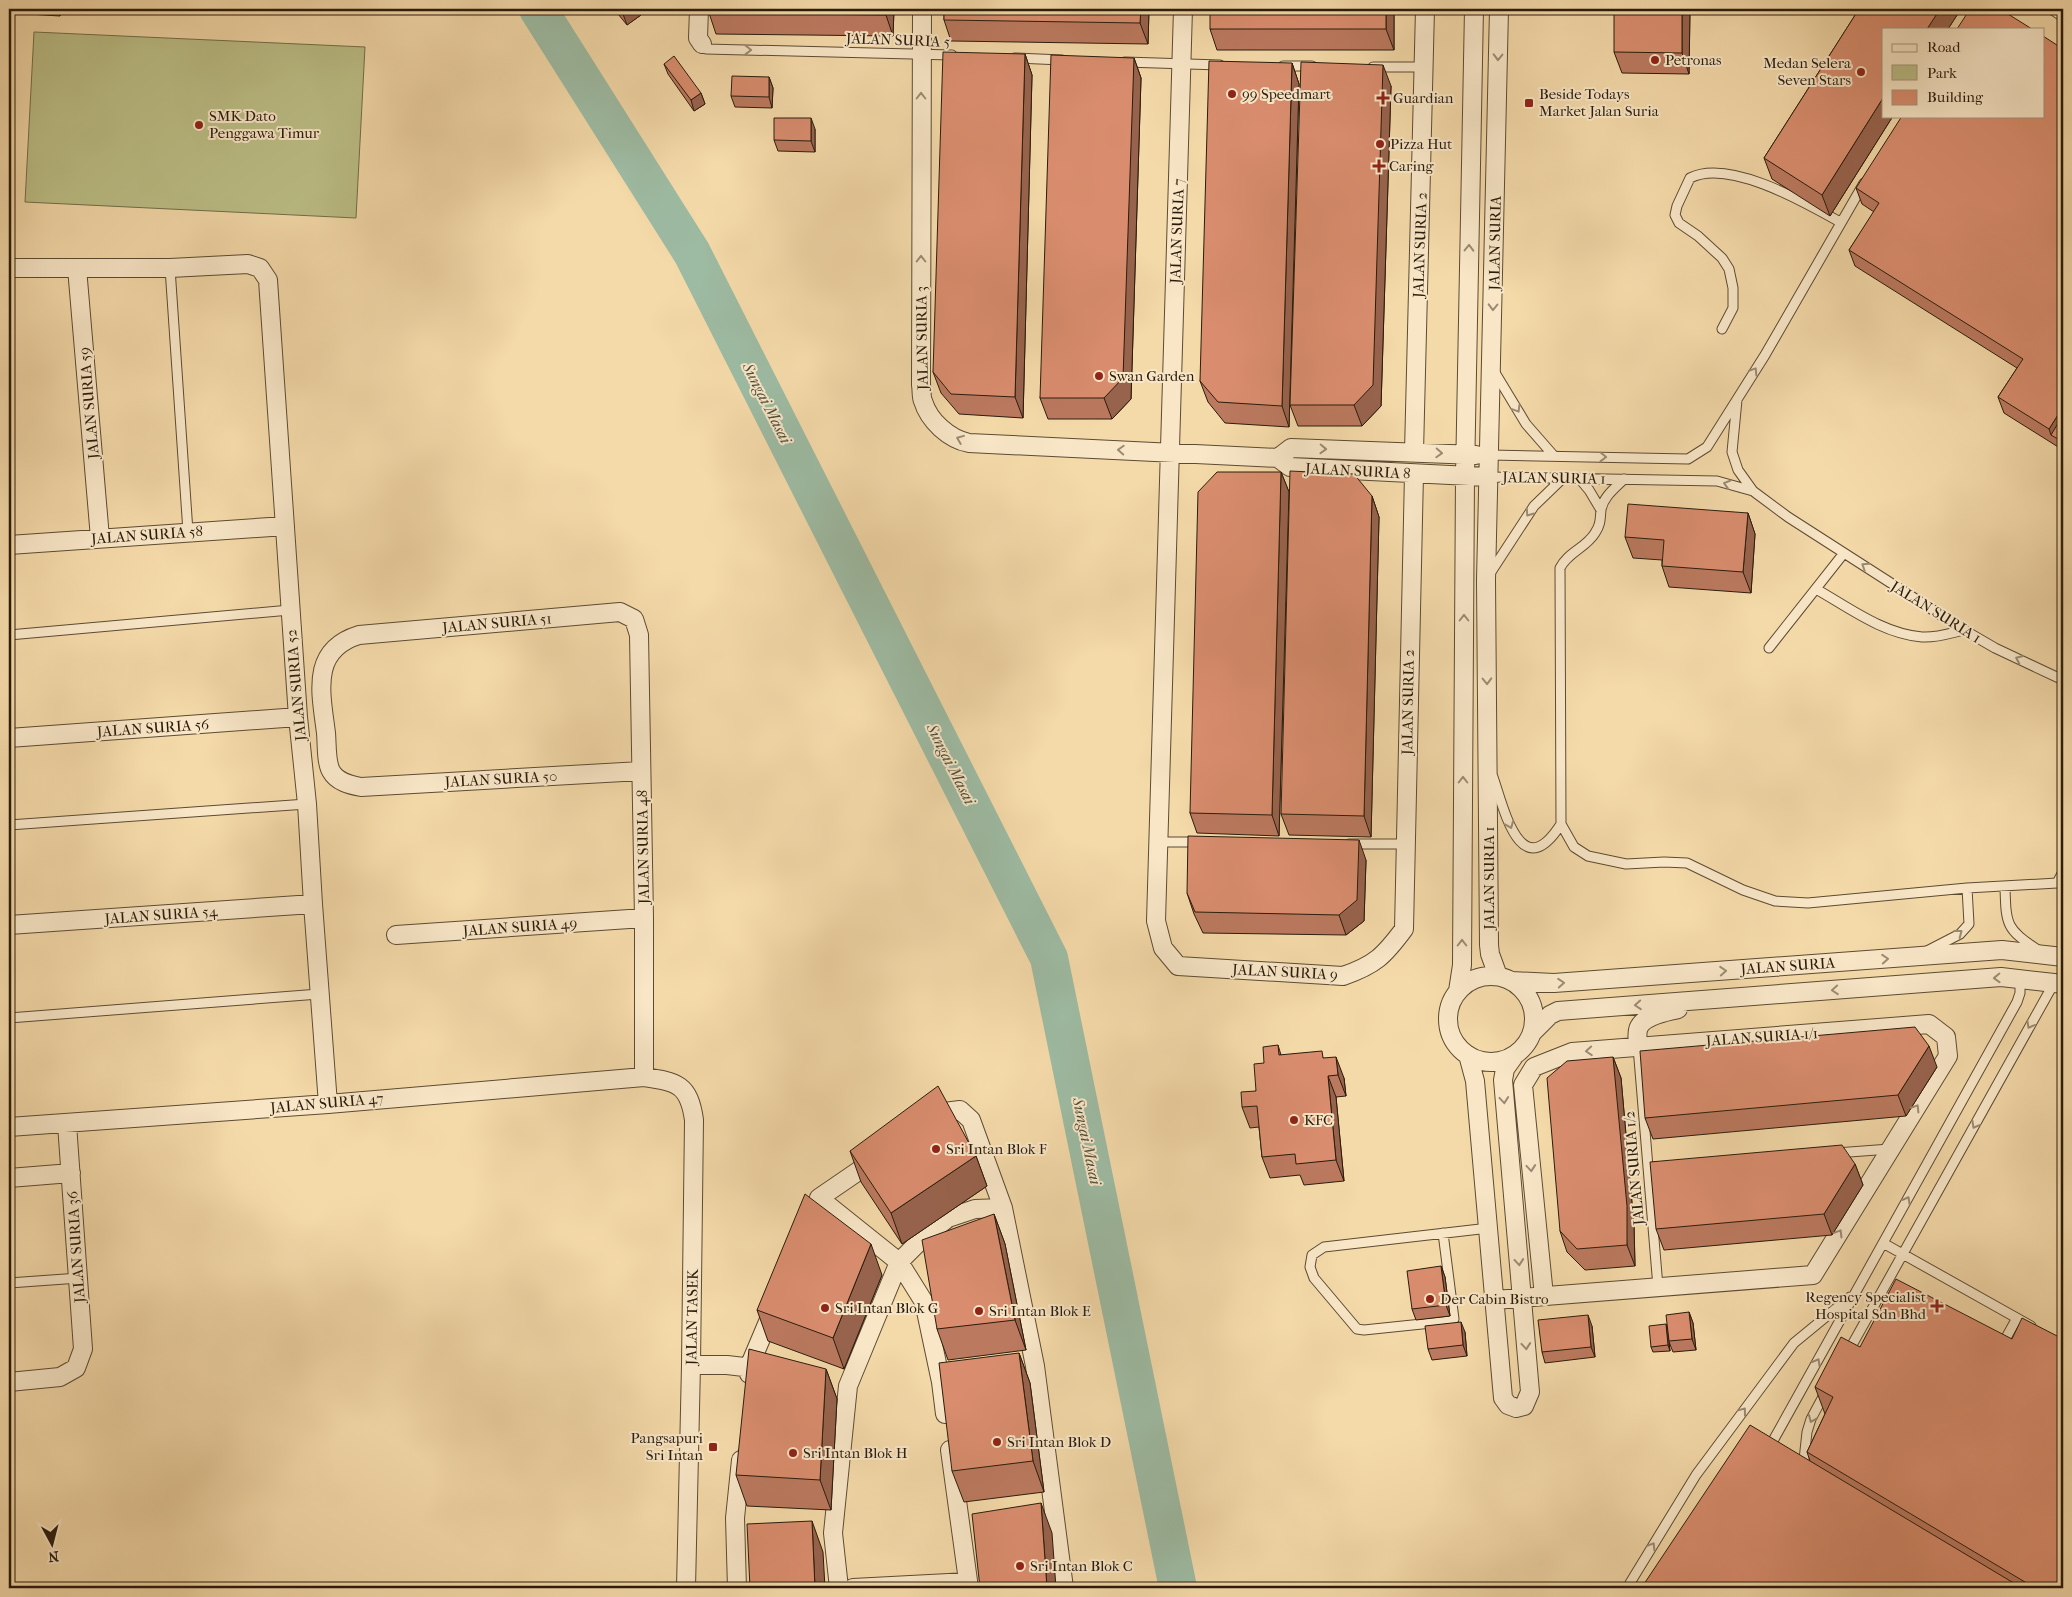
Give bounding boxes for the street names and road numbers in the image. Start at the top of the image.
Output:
street label: JALAN SURIA 5 [845,29,950,51]
street label: JALAN SURIA 7 [1166,178,1188,285]
street label: JALAN SURIA 2 [1409,192,1431,299]
street label: JALAN SURIA [1485,195,1505,291]
street label: JALAN SURIA 3 [912,286,932,391]
street label: JALAN SURIA 59 [75,346,103,461]
street label: JALAN SURIA 8 [1304,459,1411,483]
street label: JALAN SURIA 1 [1501,468,1606,488]
street label: JALAN SURIA 58 [90,522,203,548]
street label: JALAN SURIA 1 [1887,576,1985,647]
street label: JALAN SURIA 51 [441,609,552,637]
street label: JALAN SURIA 52 [282,628,310,743]
street label: JALAN SURIA 2 [1398,649,1418,756]
street label: JALAN SURIA 56 [95,715,211,741]
street label: JALAN SURIA 50 [443,767,558,791]
street label: JALAN SURIA 48 [633,790,653,905]
street label: JALAN SURIA 1 [1480,826,1498,931]
street label: JALAN SURIA 54 [103,902,219,928]
street label: JALAN SURIA 49 [461,914,578,940]
street label: JALAN SURIA [1739,954,1836,978]
street label: JALAN SURIA 9 [1231,960,1338,984]
street label: JALAN SURIA 1/1 [1704,1024,1819,1050]
street label: JALAN SURIA 47 [269,1089,384,1117]
street label: JALAN SURIA 1/2 [1620,1110,1648,1227]
street label: JALAN SURIA 36 [63,1190,89,1305]
street label: JALAN TASEK [682,1268,702,1366]

